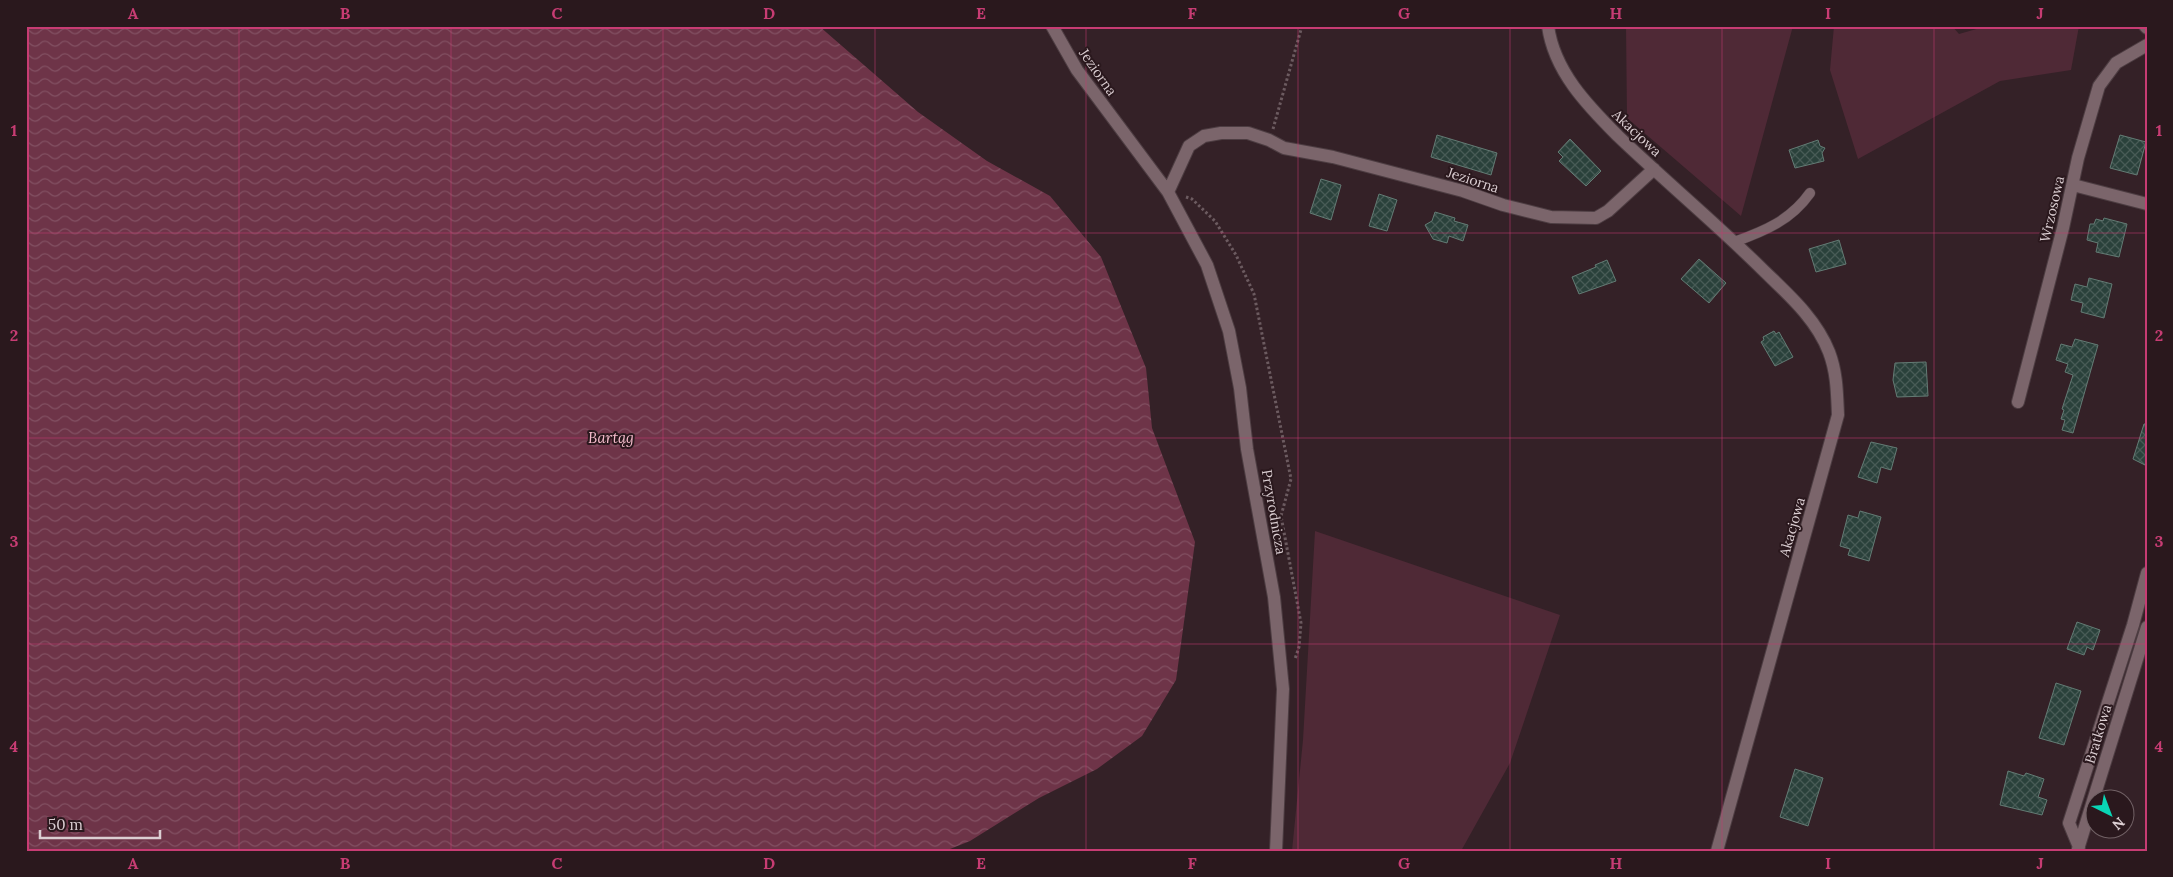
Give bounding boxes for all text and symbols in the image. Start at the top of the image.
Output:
text: A [128,3,139,23]
text: B [340,3,351,23]
text: C [551,3,563,23]
text: D [763,3,775,23]
text: E [976,3,986,23]
text: F [1187,3,1197,23]
text: G [1398,3,1410,23]
text: H [1610,3,1623,23]
text: I [1825,3,1831,23]
text: J [2036,3,2044,23]
street label: Jeziorna [1075,44,1121,99]
street label: Akacjowa [1608,105,1665,160]
text: 1 [11,120,17,140]
text: 1 [2156,120,2162,140]
street label: Jeziorna [1444,163,1501,197]
street label: Wrzosowa [2036,174,2068,244]
text: 2 [10,325,18,345]
text: 2 [2155,325,2163,345]
water label: Bartąg [588,428,634,447]
street label: Przyrodnicza [1258,468,1290,556]
street label: Akacjowa [1775,495,1809,560]
text: 3 [10,531,19,551]
text: 3 [2155,531,2164,551]
street label: Bratkowa [2080,702,2116,766]
text: 4 [10,736,19,756]
text: 4 [2155,736,2164,756]
north arrow [2086,790,2136,840]
scale bar [40,807,160,839]
text: N [2109,813,2129,834]
text: 50 m [48,815,83,834]
text: A [128,853,139,873]
text: B [340,853,351,873]
text: C [551,853,563,873]
text: D [763,853,775,873]
text: E [976,853,986,873]
text: F [1187,853,1197,873]
text: G [1398,853,1410,873]
text: H [1610,853,1623,873]
text: I [1825,853,1831,873]
text: J [2036,853,2044,873]

